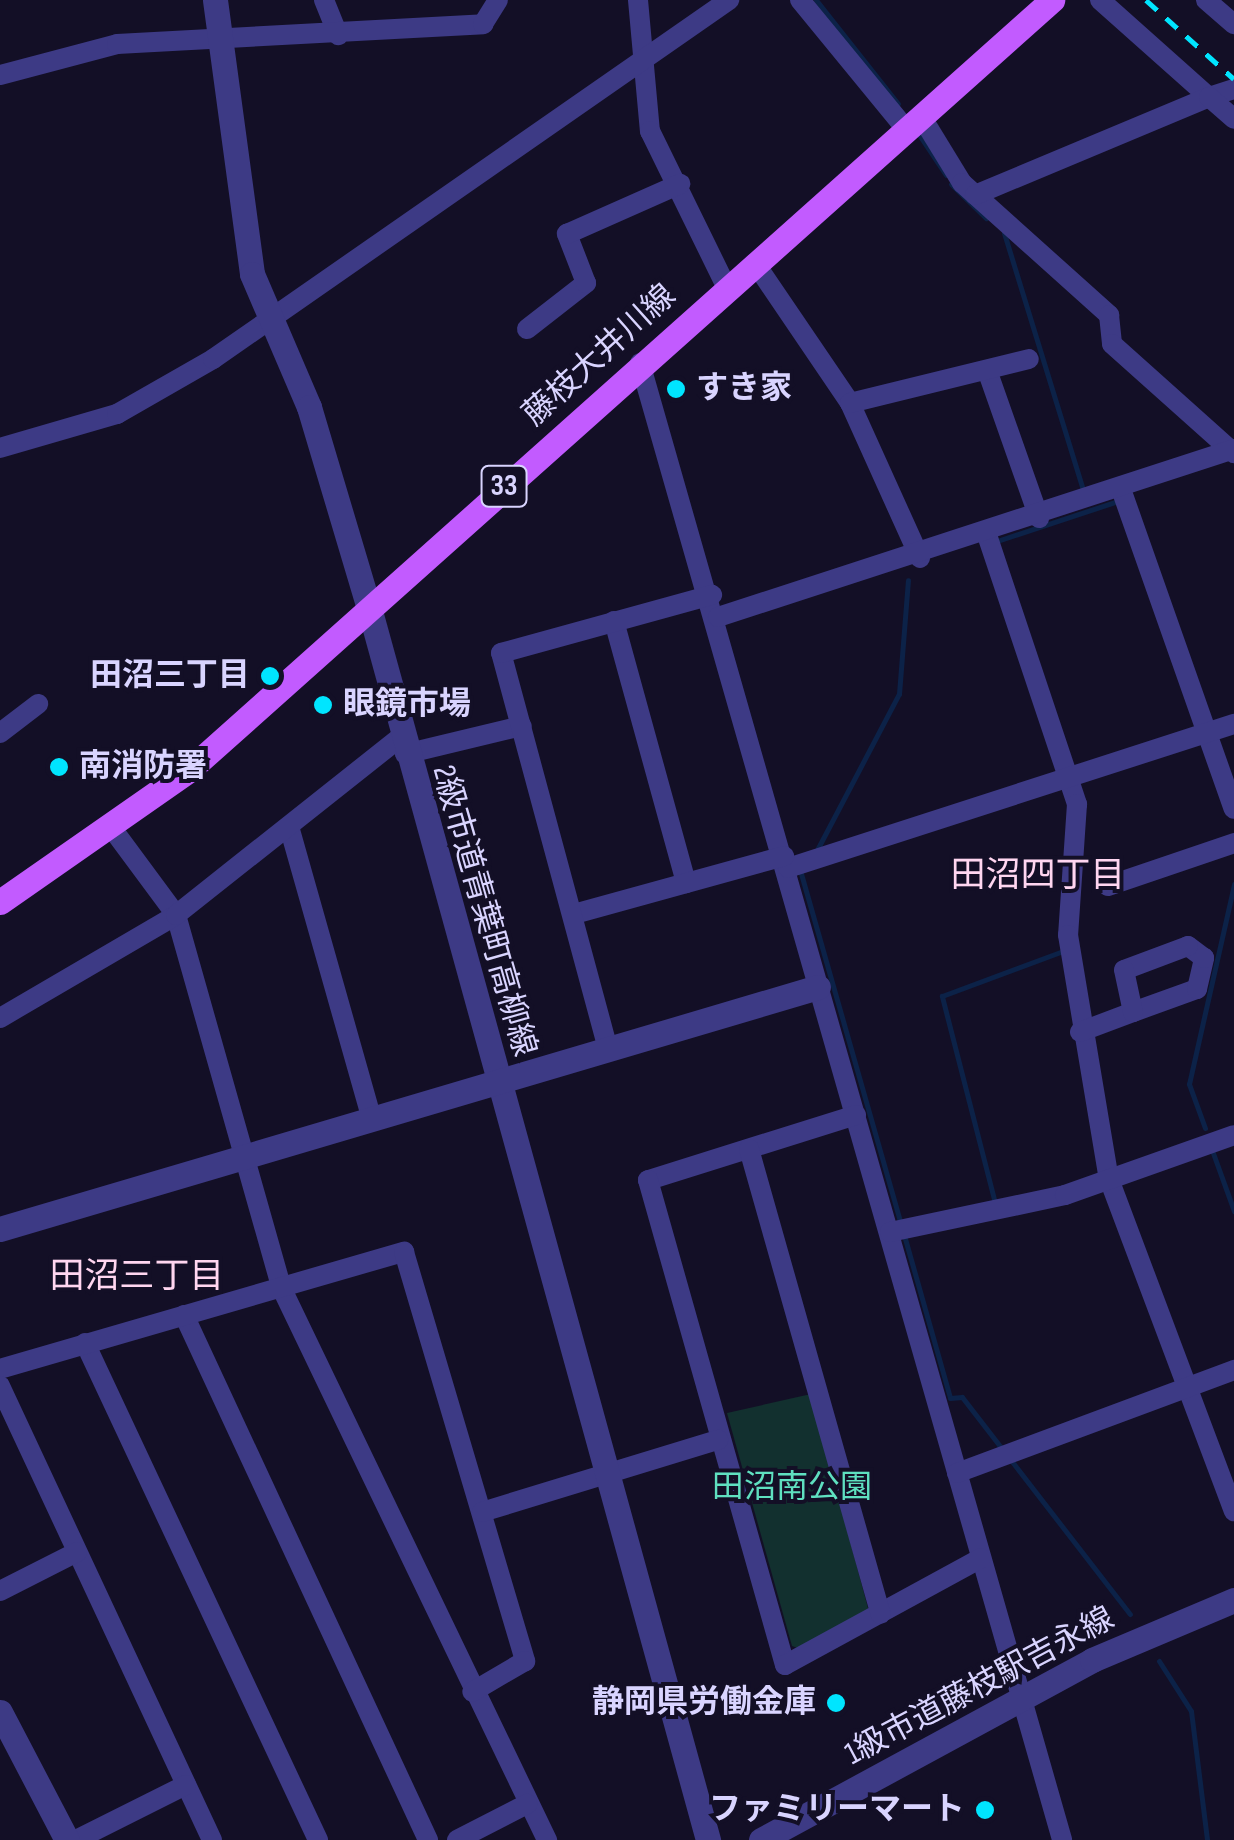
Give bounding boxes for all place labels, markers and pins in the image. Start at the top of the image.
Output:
place label: すき家 [696,370,792,408]
marker: すき家 [665,378,687,400]
place label: 田沼三丁目 [90,657,250,695]
marker: 田沼三丁目 [259,665,281,687]
place label: 眼鏡市場 [343,686,471,724]
marker: 眼鏡市場 [312,694,334,716]
place label: 南消防署 [79,748,207,786]
marker: 南消防署 [48,756,70,778]
place label: 静岡県労働金庫 [592,1684,816,1722]
marker: 静岡県労働金庫 [825,1692,847,1714]
place label: ファミリーマート [709,1791,965,1829]
marker: ファミリーマート [974,1799,996,1821]

